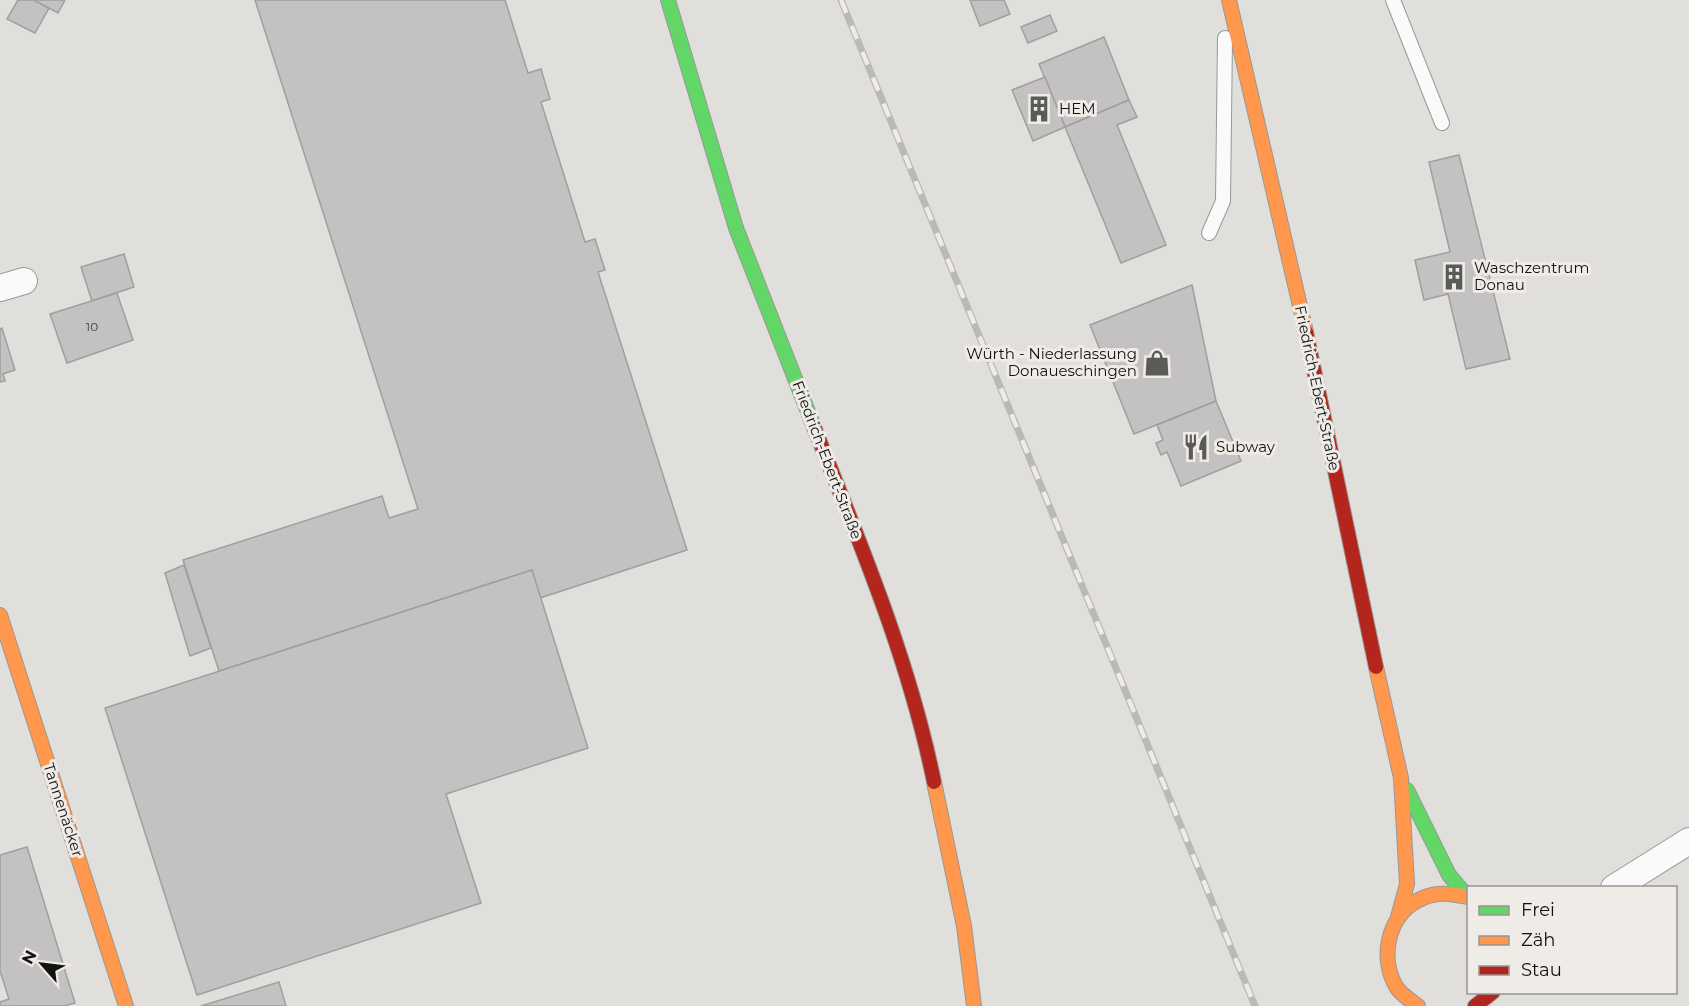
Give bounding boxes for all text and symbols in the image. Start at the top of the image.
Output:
building icon: HEM [1024,94,1054,124]
place label: HEM [1059,99,1096,118]
place label: Waschzentrum Donau [1474,258,1589,294]
building icon: Waschzentrum Donau [1439,262,1469,292]
street label: Friedrich-Ebert-Straße [1291,304,1344,472]
house number: 10 [86,319,98,334]
place label: Würth - Niederlassung Donaueschingen [966,344,1137,380]
shop icon: Würth - Niederlassung Donaueschingen [1142,348,1172,378]
street label: Friedrich-Ebert-Straße [788,378,866,542]
restaurant icon: Subway [1181,432,1211,462]
place label: Subway [1216,437,1276,456]
street label: Tannenäcker [39,761,88,859]
legend [1467,886,1677,994]
text: Frei [1521,899,1555,921]
text: Zäh [1521,929,1556,951]
north arrow [12,934,72,994]
text: N [18,947,41,967]
text: Stau [1521,959,1562,981]

